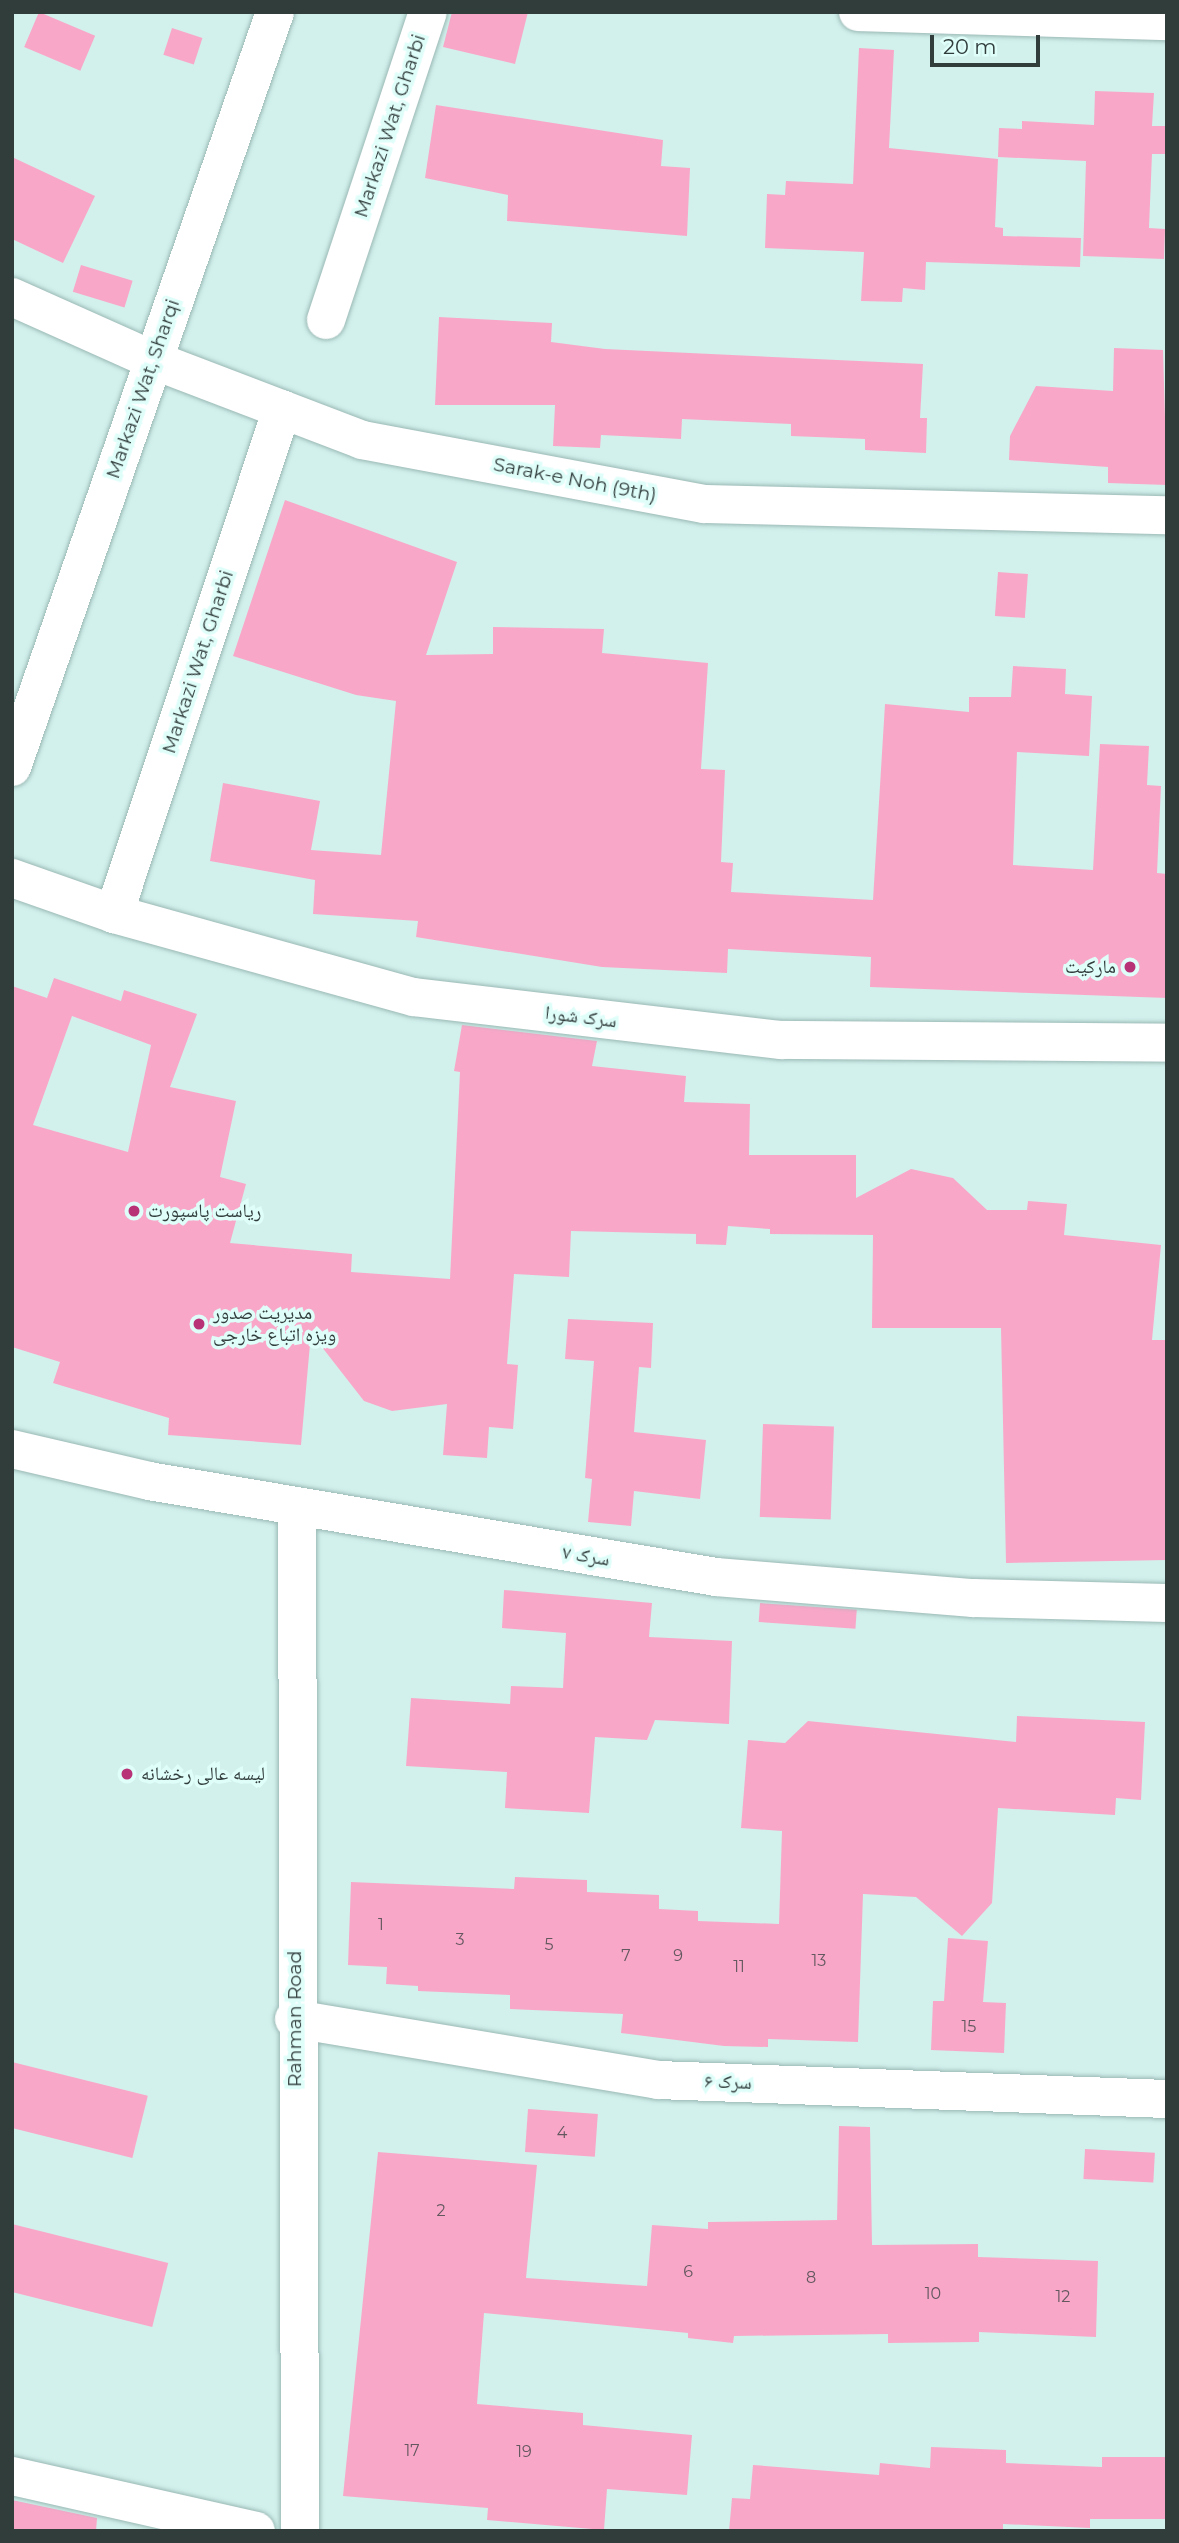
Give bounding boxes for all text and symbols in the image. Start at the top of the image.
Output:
scale bar [934,21,1044,65]
street label: Markazi Wat, Gharbi [350,31,430,221]
text: 20 m [943,34,997,59]
street label: Markazi Wat, Sharqi [102,296,184,482]
street label: Sarak-e Noh (9th) [491,453,659,507]
street label: Markazi Wat, Gharbi [158,567,238,757]
place label: مارکیت [1065,956,1116,978]
marker: مارکیت [1122,959,1138,975]
street label: سرک شورا [544,1001,618,1033]
place label: ریاست پاسپورت [148,1200,261,1222]
marker: ریاست پاسپورت [126,1203,142,1219]
place label: مدیریت صدور ویزه اتباع خارجی [213,1302,336,1346]
marker: مدیریت صدور ویزه اتباع خارجی [191,1316,207,1332]
street label: سرک ۷ [561,1541,611,1571]
place label: لیسه عالی رخشانه [141,1763,265,1785]
marker: لیسه عالی رخشانه [119,1766,135,1782]
house number: 1 [378,1915,384,1935]
house number: 3 [455,1930,465,1950]
house number: 5 [544,1935,554,1955]
house number: 7 [621,1946,631,1966]
house number: 9 [673,1946,683,1966]
street label: Rahman Road [284,1951,306,2087]
house number: 13 [812,1951,826,1971]
house number: 11 [733,1957,745,1977]
house number: 15 [962,2017,976,2037]
street label: سرک ۶ [704,2070,752,2094]
house number: 4 [557,2123,567,2143]
house number: 2 [436,2201,446,2221]
house number: 6 [683,2262,693,2282]
house number: 8 [806,2268,816,2288]
house number: 10 [925,2284,941,2304]
house number: 12 [1056,2287,1070,2307]
house number: 17 [404,2441,420,2461]
house number: 19 [516,2442,532,2462]

